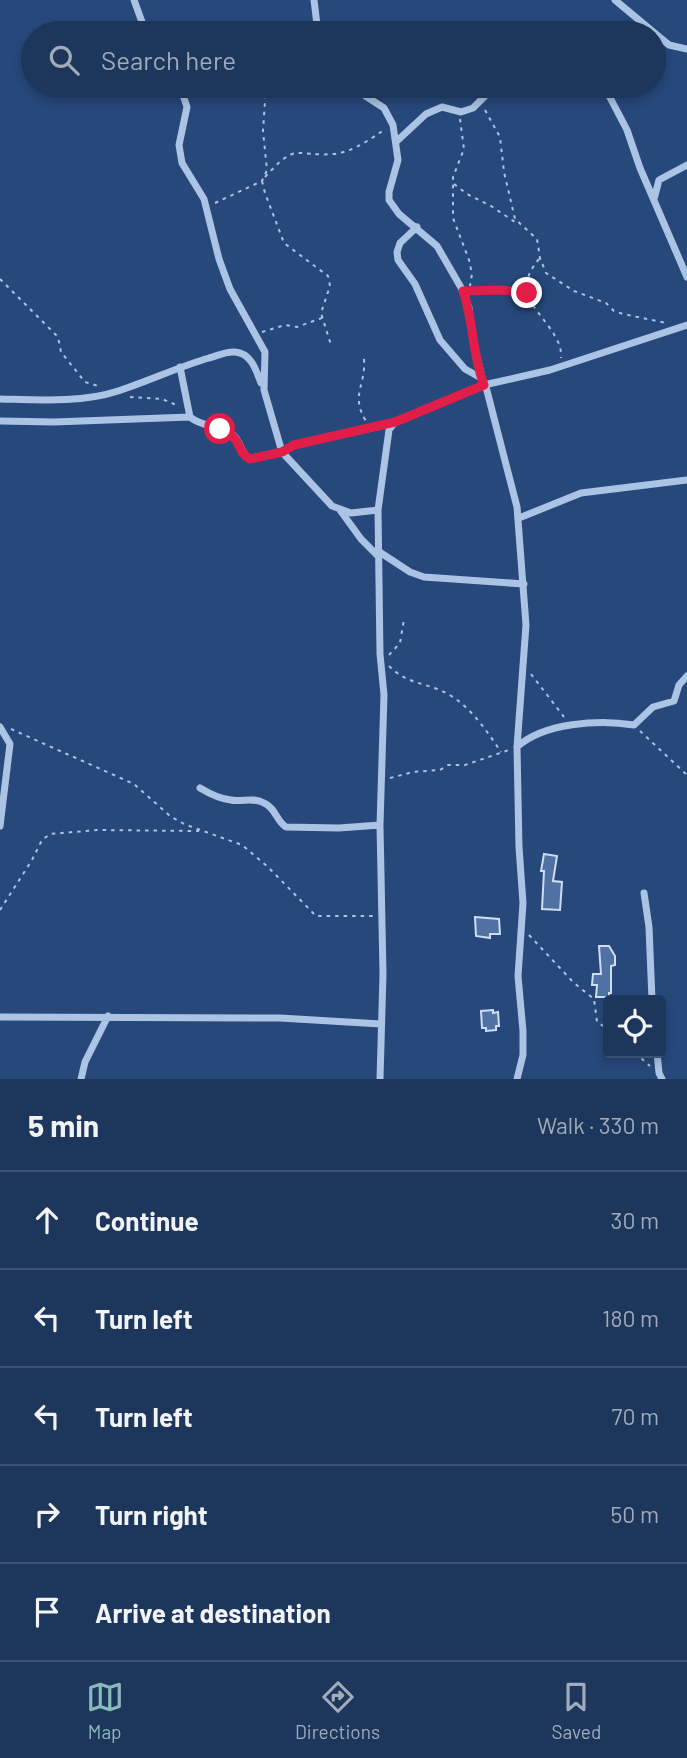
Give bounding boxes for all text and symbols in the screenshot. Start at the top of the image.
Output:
search box [21,21,666,98]
icon: search [45,41,83,79]
text: Search here [101,44,236,75]
route end [511,277,542,308]
route start [204,413,235,444]
map controls [603,995,666,1058]
button: locate [603,995,666,1058]
text: 5 min [28,1107,99,1143]
text: Walk · 330 m [537,1111,659,1139]
icon: ahead [28,1201,66,1239]
text: Continue [95,1205,199,1236]
text: 30 m [611,1206,659,1234]
icon: left [28,1299,66,1337]
text: Turn left [95,1303,193,1334]
text: 180 m [602,1304,659,1332]
icon: left [28,1397,66,1435]
text: Turn left [95,1401,193,1432]
text: 70 m [612,1402,659,1430]
icon: right [28,1495,66,1533]
text: Turn right [95,1499,208,1530]
text: 50 m [611,1500,659,1528]
icon: arrive [28,1593,66,1631]
text: Arrive at destination [95,1597,331,1628]
tab: Map [86,1678,124,1743]
tab: Directions [295,1678,380,1743]
tab: Saved [551,1678,601,1743]

